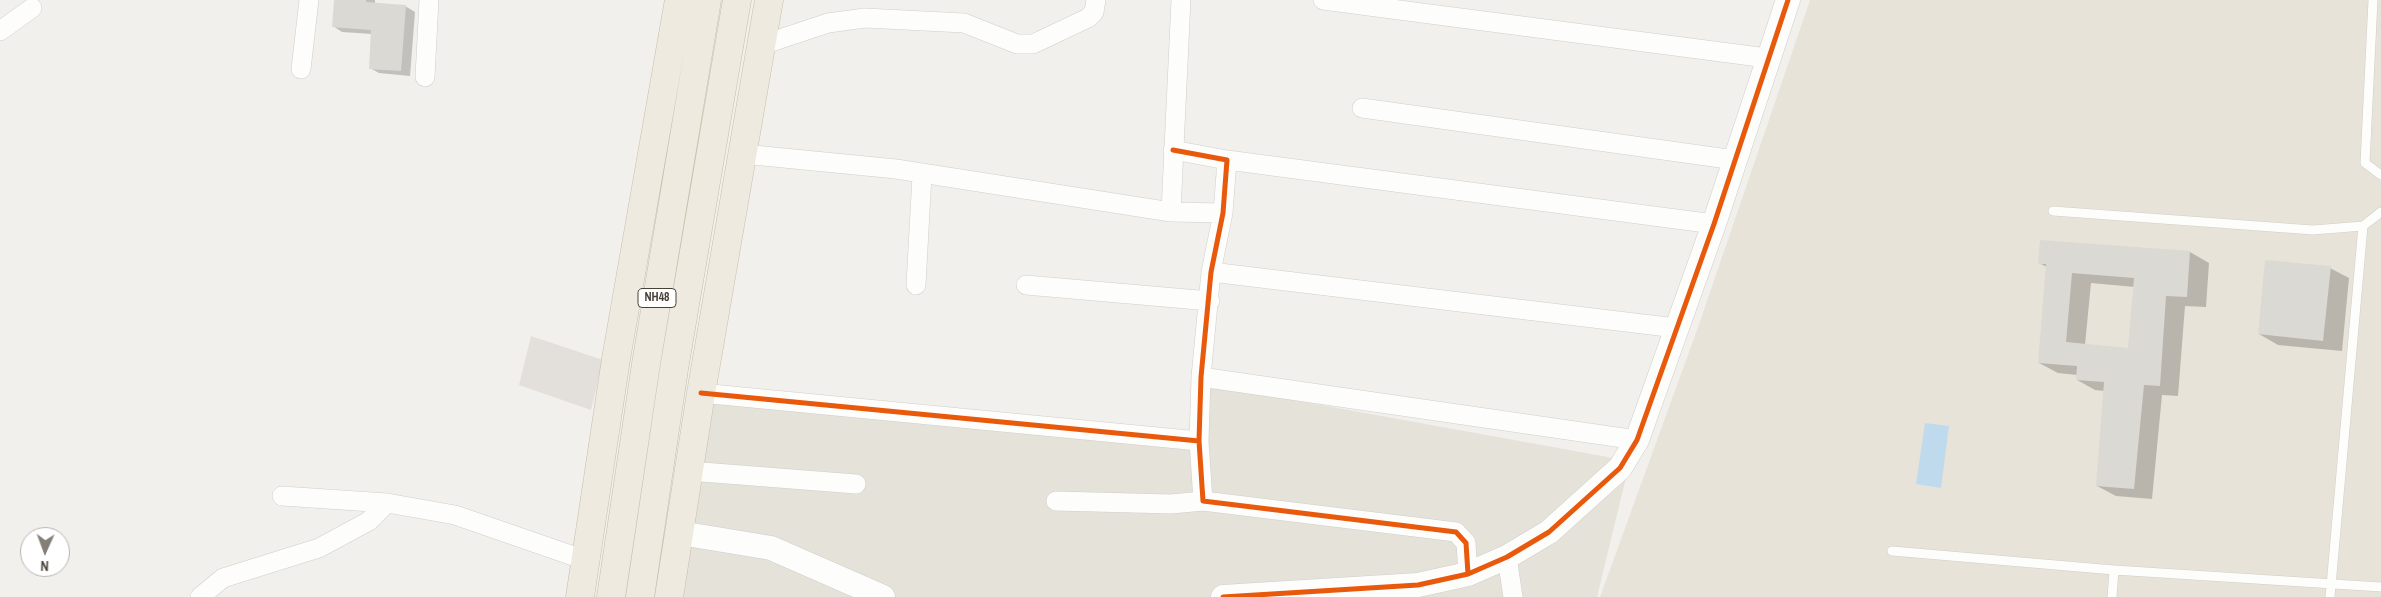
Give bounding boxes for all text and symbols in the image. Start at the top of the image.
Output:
road number: NH48 [638,288,676,308]
north arrow [20,527,70,577]
text: N [40,557,49,575]

